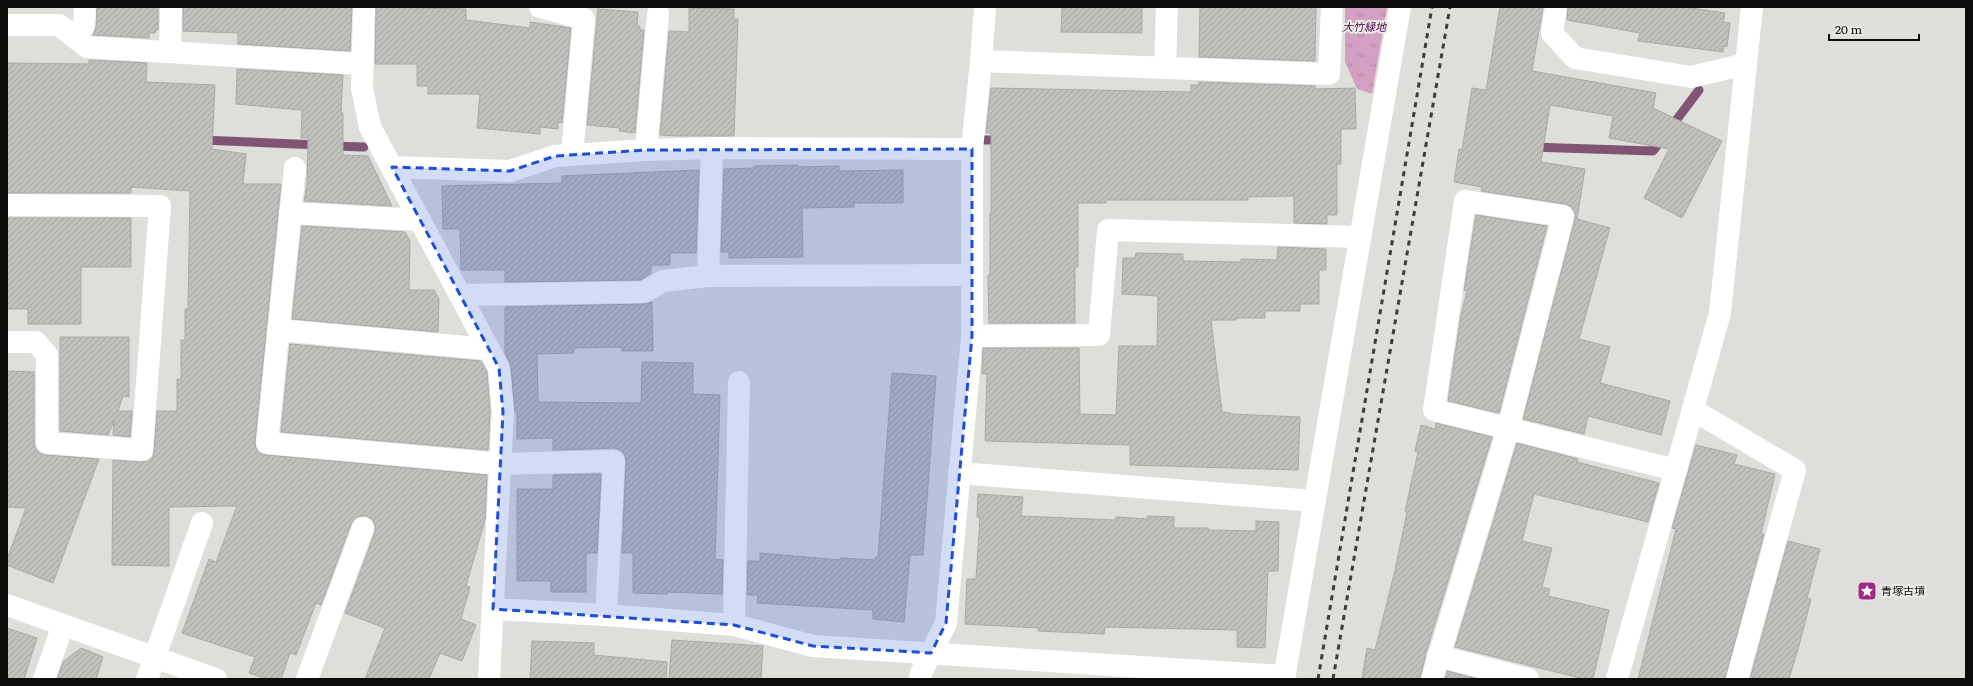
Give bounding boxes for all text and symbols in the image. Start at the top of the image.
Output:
scale bar [1829,16,1919,42]
park label: 大竹緑地 [1342,18,1387,34]
text: 20 m [1835,20,1862,38]
place icon: 青塚古墳 [1856,580,1878,602]
place label: 青塚古墳 [1881,582,1925,598]

